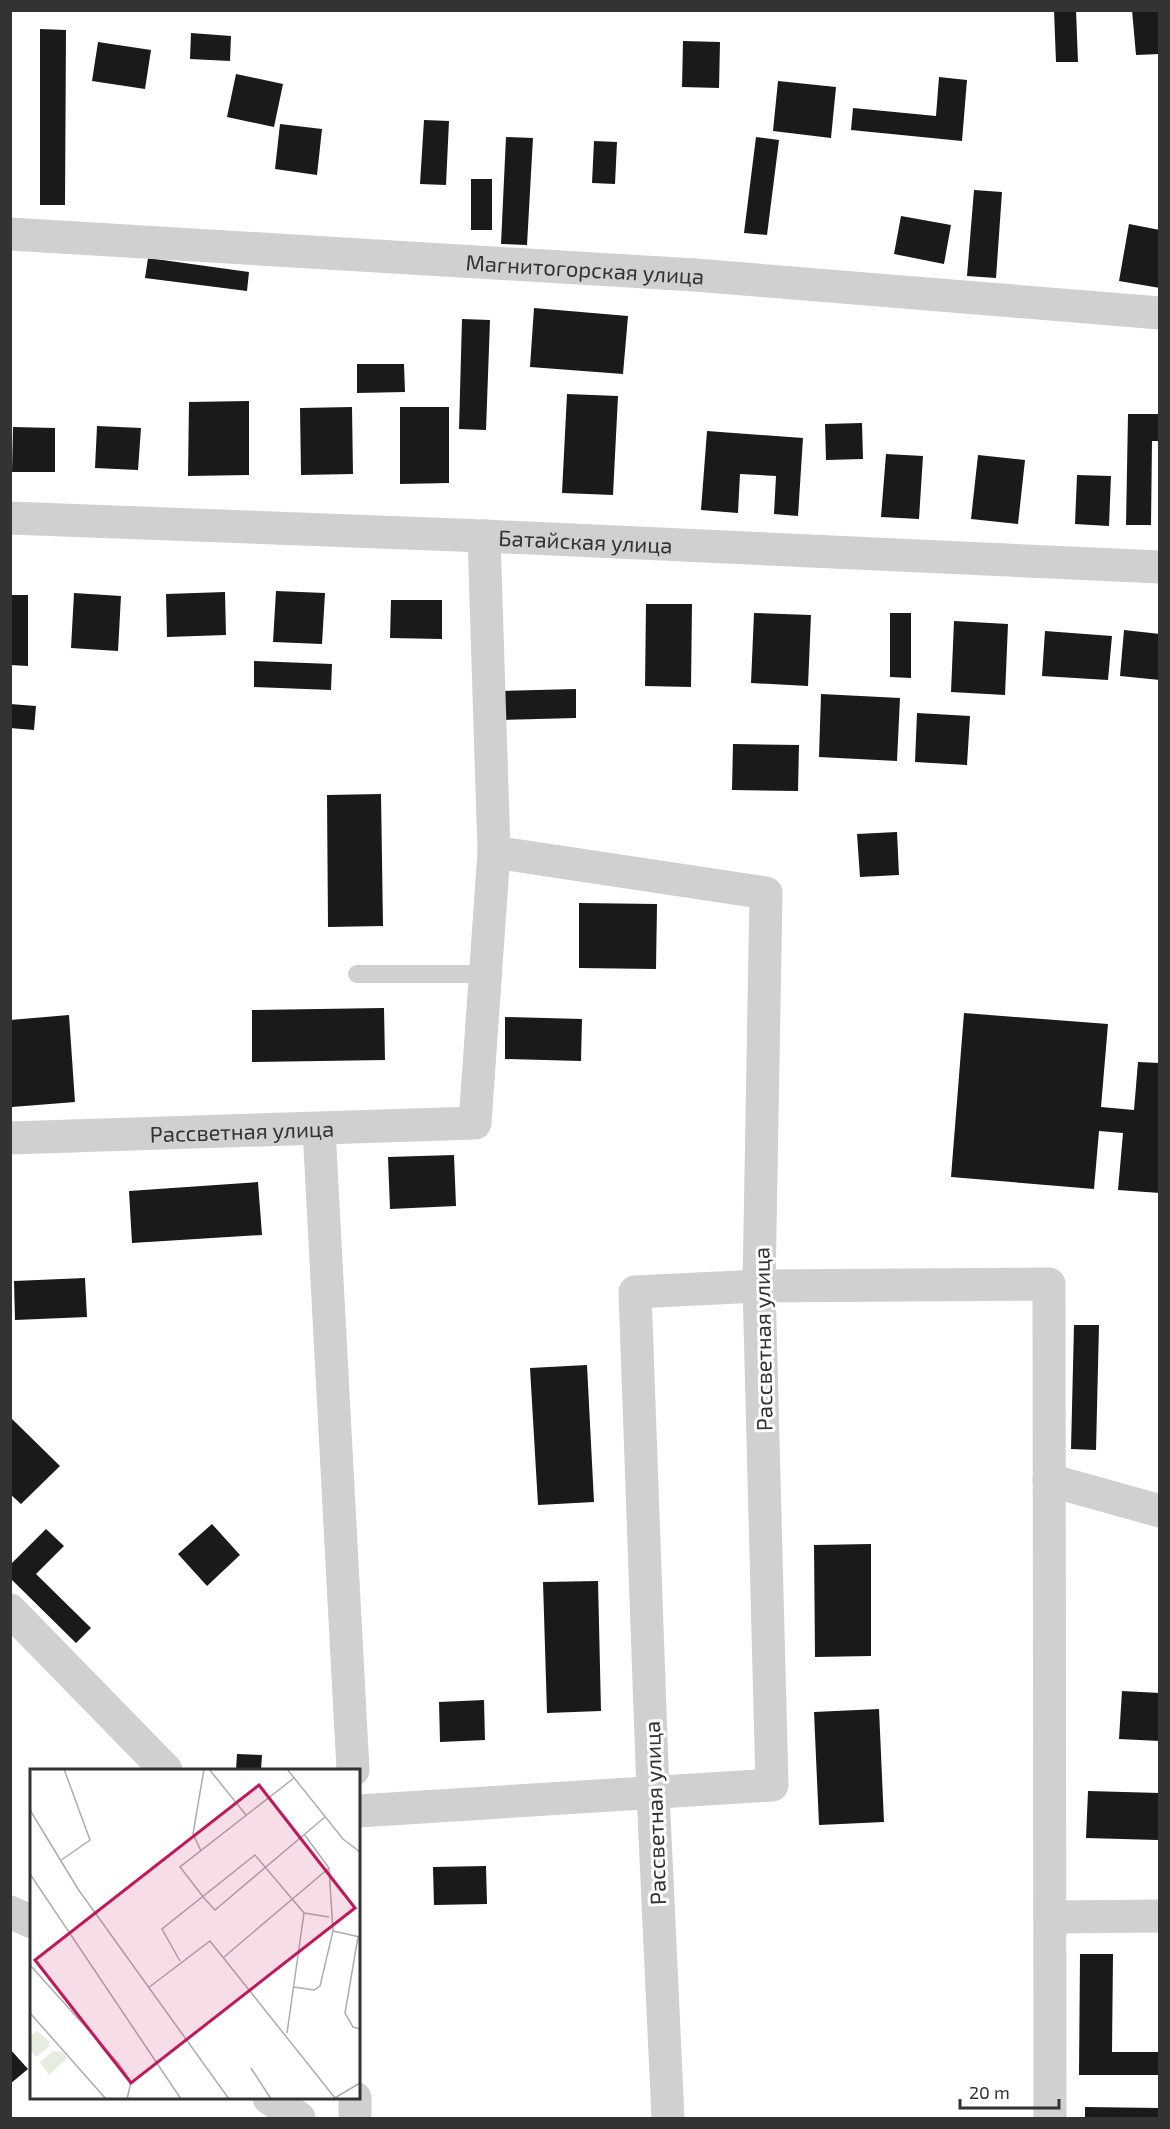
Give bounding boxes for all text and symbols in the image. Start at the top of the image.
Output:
street label: Магнитогорская улица [465,248,705,289]
street label: Батайская улица [498,524,673,558]
street label: Рассветная улица [149,1115,334,1146]
street label: Рассветная улица [747,1247,778,1431]
street label: Рассветная улица [638,1720,671,1906]
inset map [30,1769,360,2099]
scale bar [960,2072,1059,2110]
text: 20 m [969,2081,1010,2103]

